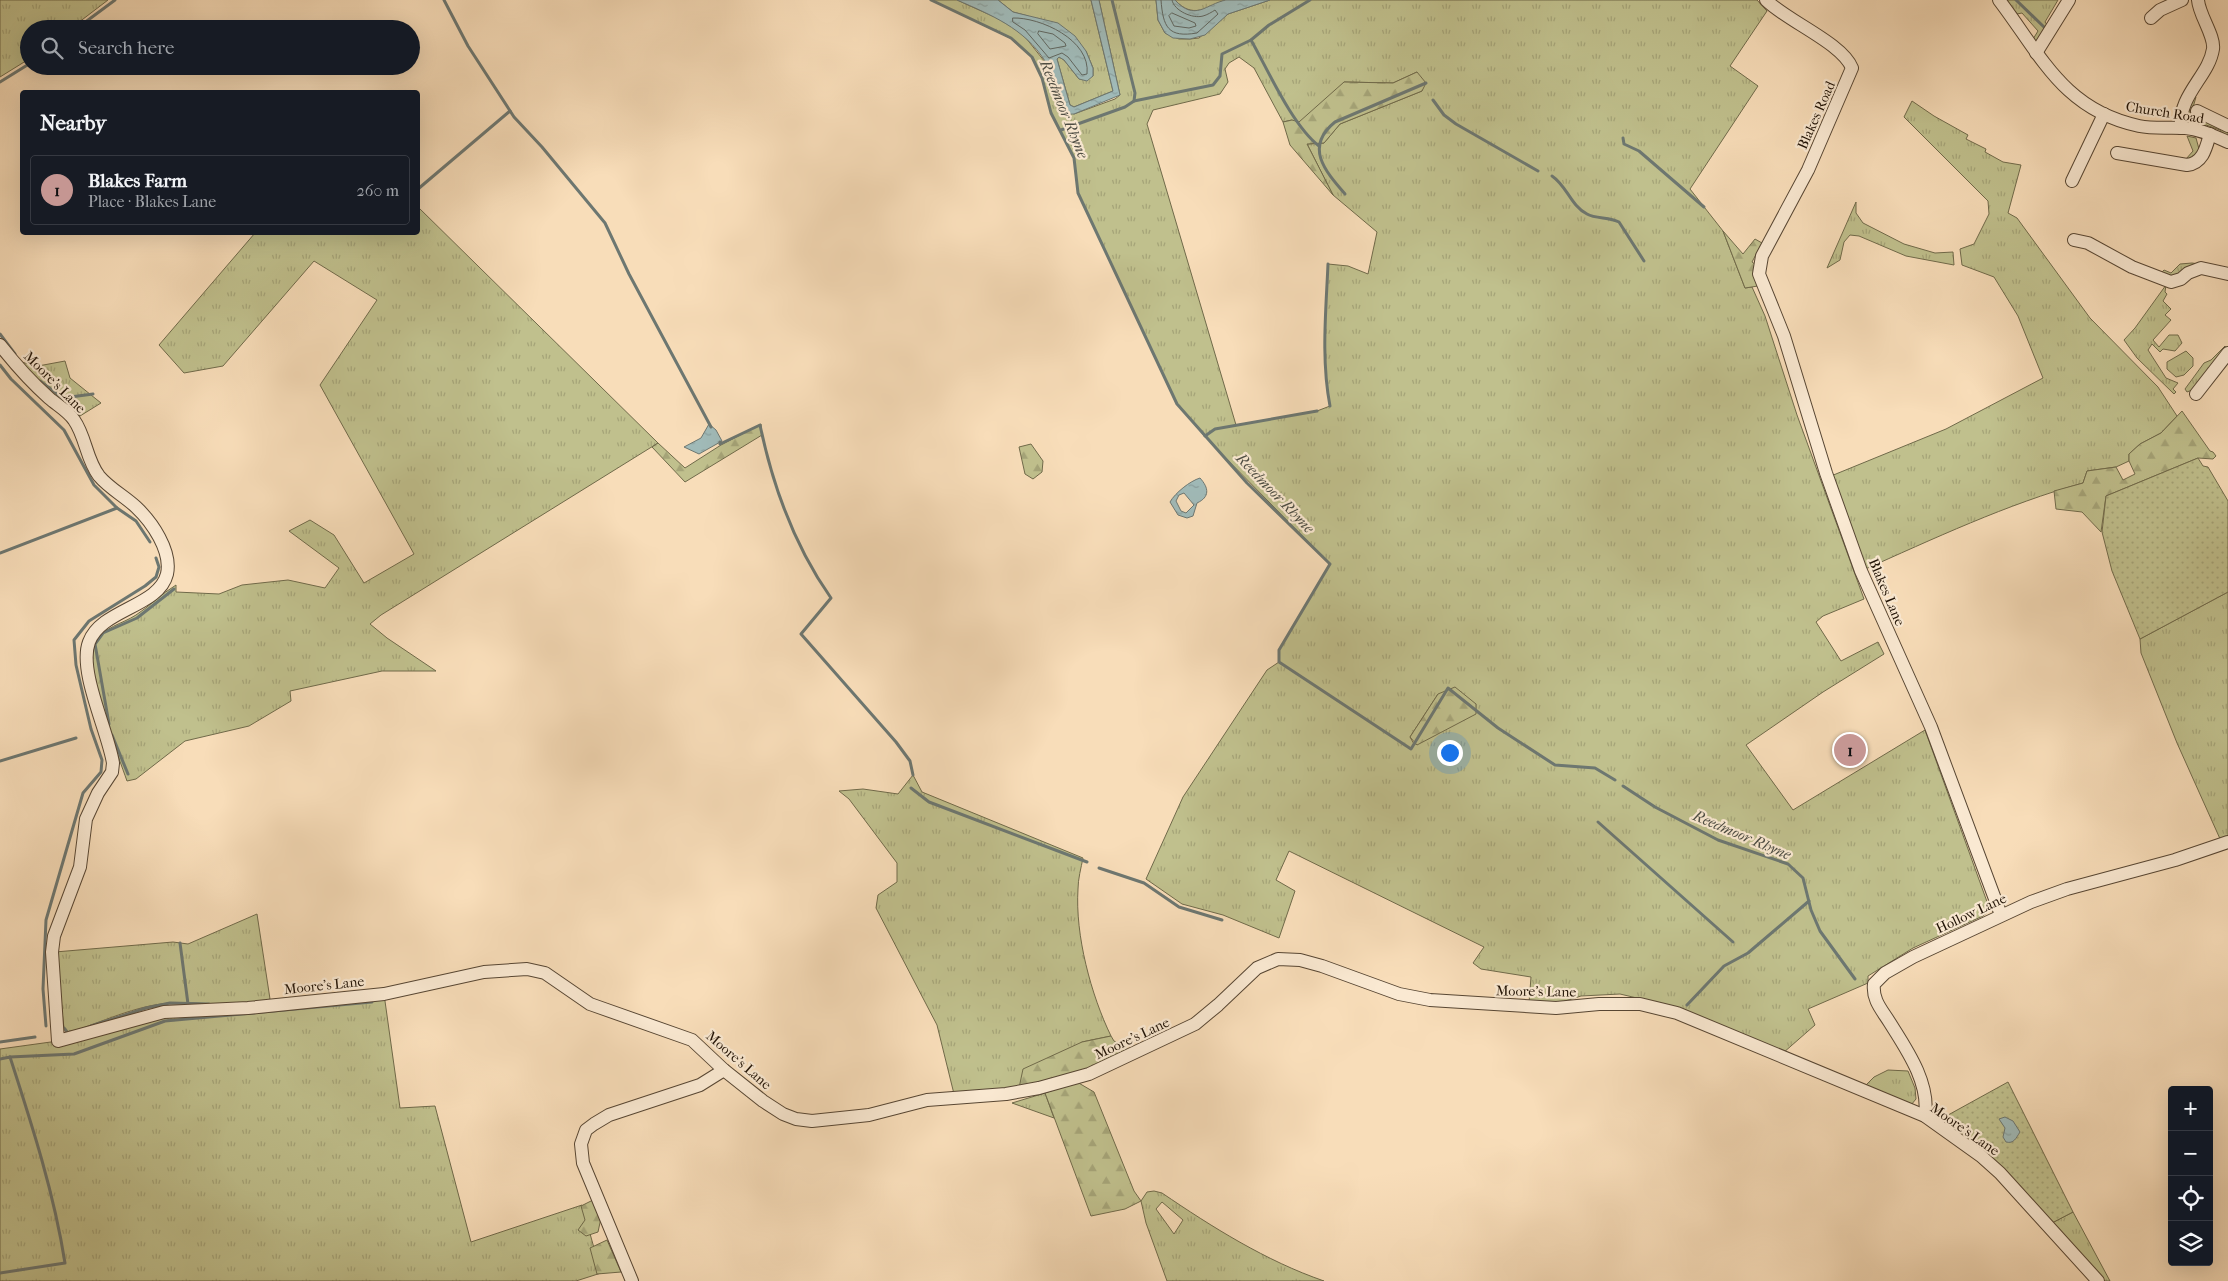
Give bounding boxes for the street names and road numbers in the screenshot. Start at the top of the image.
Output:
street label: Blakes Road [1794,78,1839,152]
street label: Church Road [2125,98,2206,127]
street label: Moore's Lane [20,348,89,417]
street label: Blakes Lane [1865,556,1908,628]
street label: Hollow Lane [1933,890,2009,937]
street label: Moore's Lane [283,973,365,998]
street label: Moore's Lane [1496,982,1576,1001]
street label: Moore's Lane [1092,1014,1172,1063]
street label: Moore's Lane [703,1028,775,1093]
street label: Moore's Lane [1927,1099,2003,1160]

